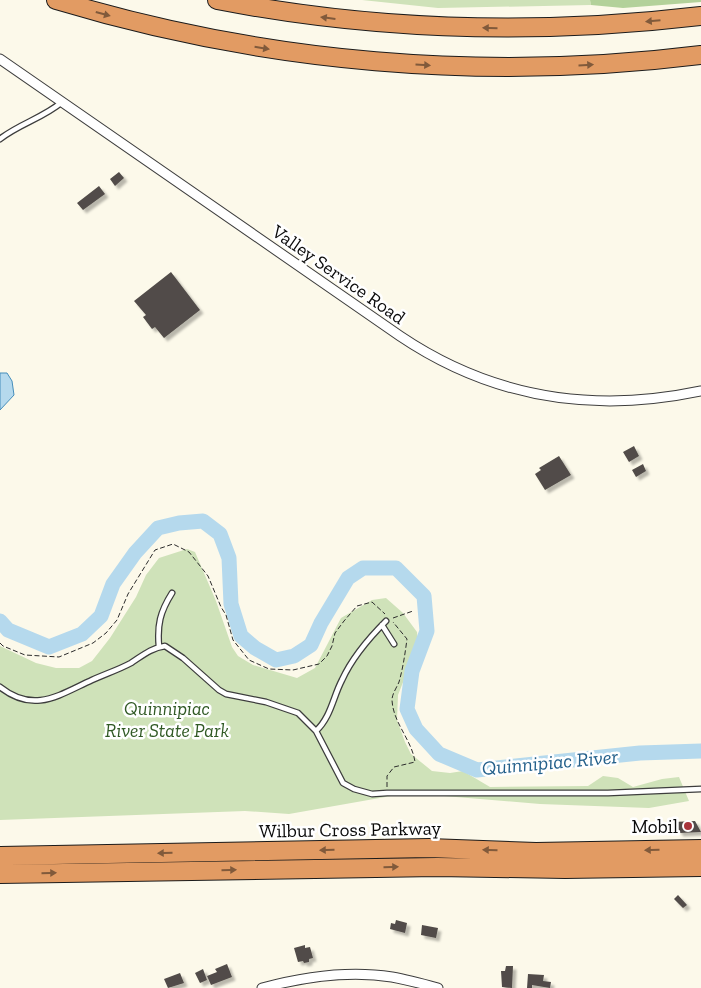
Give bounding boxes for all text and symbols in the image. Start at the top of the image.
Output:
one-way arrow [95,10,110,18]
one-way arrow [320,14,336,22]
one-way arrow [644,17,660,25]
one-way arrow [482,24,498,32]
one-way arrow [254,44,270,52]
one-way arrow [415,61,431,69]
one-way arrow [578,61,594,69]
street label: Valley Service Road [267,219,410,329]
park label: Quinnipiac River State Park [105,697,229,742]
water label: Quinnipiac River [481,744,619,780]
place label: Mobil [631,815,678,838]
street label: Wilbur Cross Parkway [259,816,442,843]
marker: Mobil [682,820,694,832]
one-way arrow [319,846,335,854]
one-way arrow [482,846,498,854]
one-way arrow [644,846,660,854]
one-way arrow [157,849,173,857]
one-way arrow [383,863,399,871]
one-way arrow [221,866,237,874]
one-way arrow [41,869,57,877]

